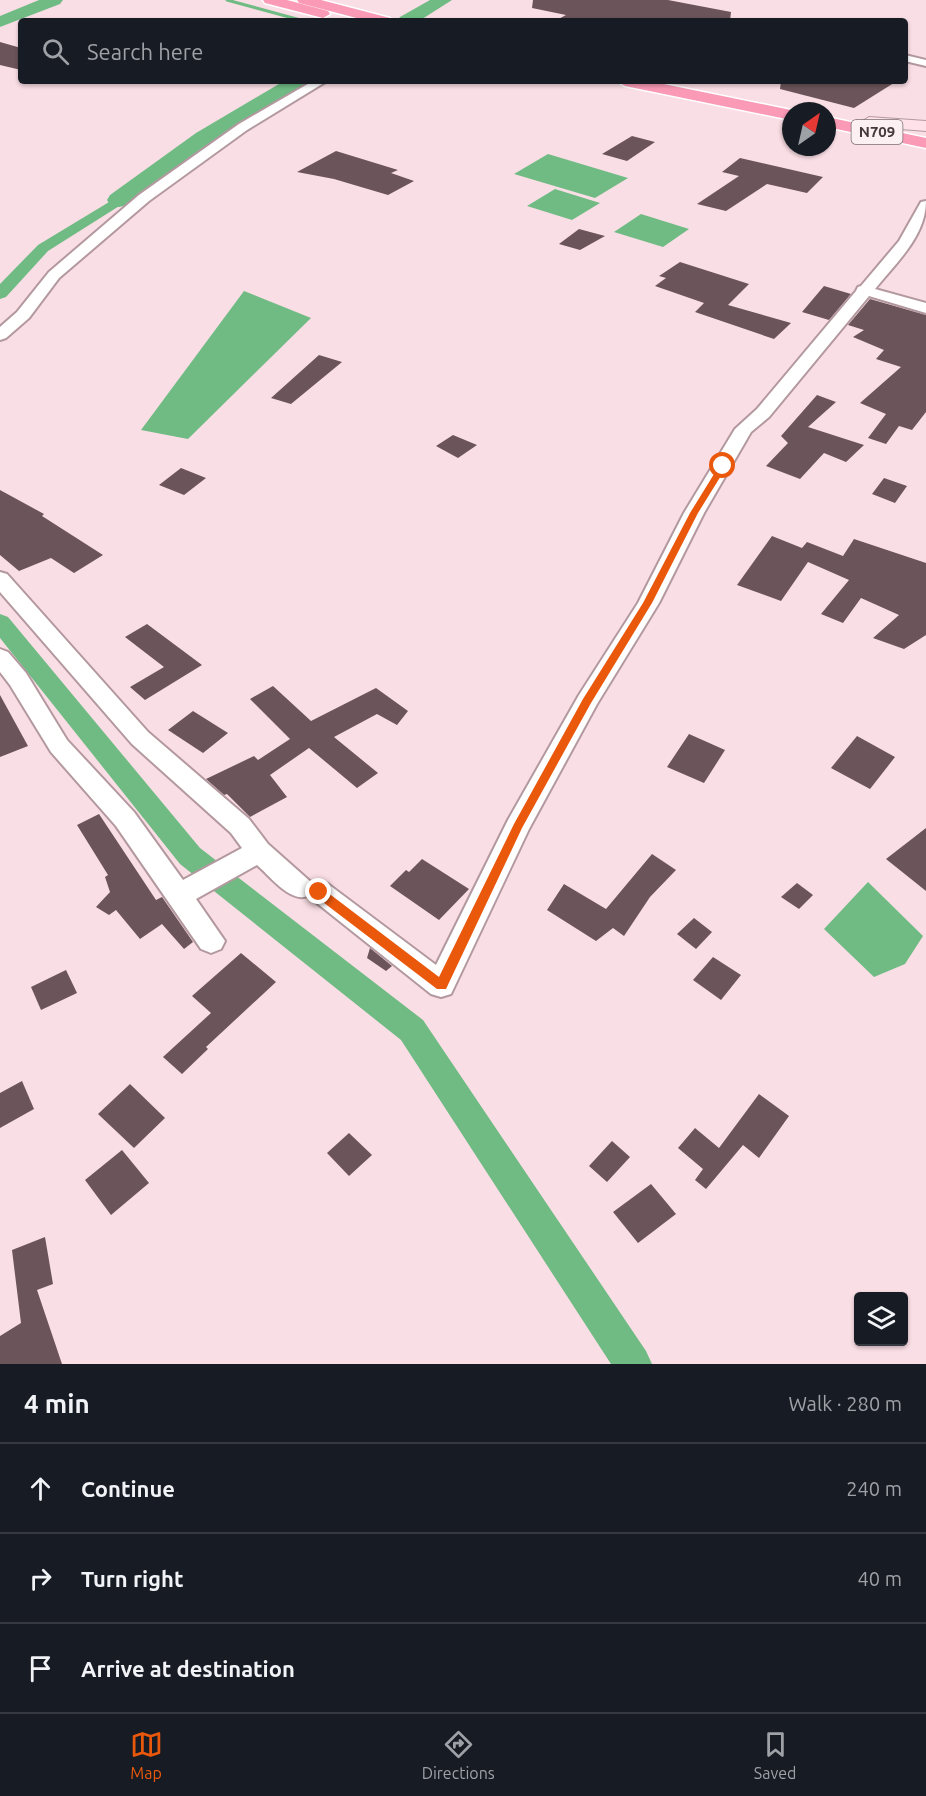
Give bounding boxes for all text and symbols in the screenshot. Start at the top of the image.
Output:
search box [18,18,908,84]
icon: search [39,35,72,68]
text: Search here [87,39,203,64]
north arrow [782,102,836,156]
road number: N709 [852,120,902,144]
route start [709,452,735,478]
route end [305,878,331,904]
map controls [854,1292,908,1346]
button: layers [854,1292,908,1346]
text: 4 min [24,1389,90,1418]
text: Walk · 280 m [789,1392,902,1415]
icon: ahead [24,1472,57,1505]
text: Continue [81,1476,175,1501]
text: 240 m [846,1477,902,1500]
icon: right [24,1562,57,1595]
text: Turn right [81,1566,183,1591]
text: 40 m [858,1567,902,1590]
icon: arrive [24,1652,57,1685]
text: Arrive at destination [81,1656,295,1681]
tab: Map [130,1728,163,1782]
tab: Directions [422,1728,495,1782]
tab: Saved [754,1728,796,1782]

